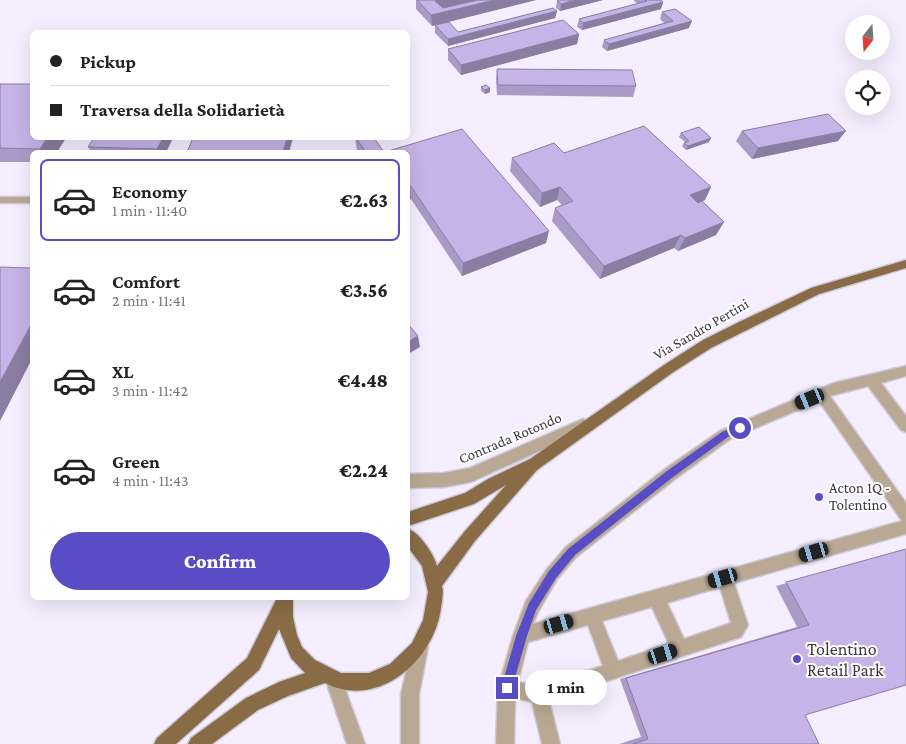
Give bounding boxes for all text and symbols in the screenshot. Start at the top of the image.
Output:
north arrow [845,15,890,60]
map controls [845,15,890,115]
text: Pickup [80,51,136,72]
button: locate [845,70,890,115]
text: Traversa della Solidarietà [80,99,285,120]
icon: car [52,178,97,223]
text: Economy [112,181,187,202]
text: €2.63 [340,190,388,211]
text: 1 min · 11:40 [112,202,187,219]
icon: car [52,268,97,313]
text: Comfort [112,271,180,292]
text: €3.56 [340,280,388,301]
text: 2 min · 11:41 [112,292,186,309]
street label: Via Sandro Pertini [651,295,751,363]
icon: car [52,358,97,403]
text: XL [112,361,134,382]
text: €4.48 [338,370,388,391]
text: 3 min · 11:42 [112,382,188,399]
car [793,386,826,412]
street label: Contrada Rotondo [456,409,564,467]
route start [729,417,751,439]
icon: car [52,448,97,493]
text: Green [112,451,160,472]
text: €2.24 [339,460,388,481]
text: 4 min · 11:43 [112,472,189,489]
place label: Acton 1Q - Tolentino [829,480,890,513]
marker: Acton 1Q - Tolentino [813,491,825,503]
button: Confirm [50,532,390,590]
car [797,541,830,563]
car [706,567,739,589]
car [542,613,575,635]
place label: Tolentino Retail Park [807,639,884,680]
car [646,642,679,666]
marker: Tolentino Retail Park [791,653,803,665]
callout: 1 min [524,670,607,706]
route end [496,677,518,699]
text: 1 min [547,679,585,696]

